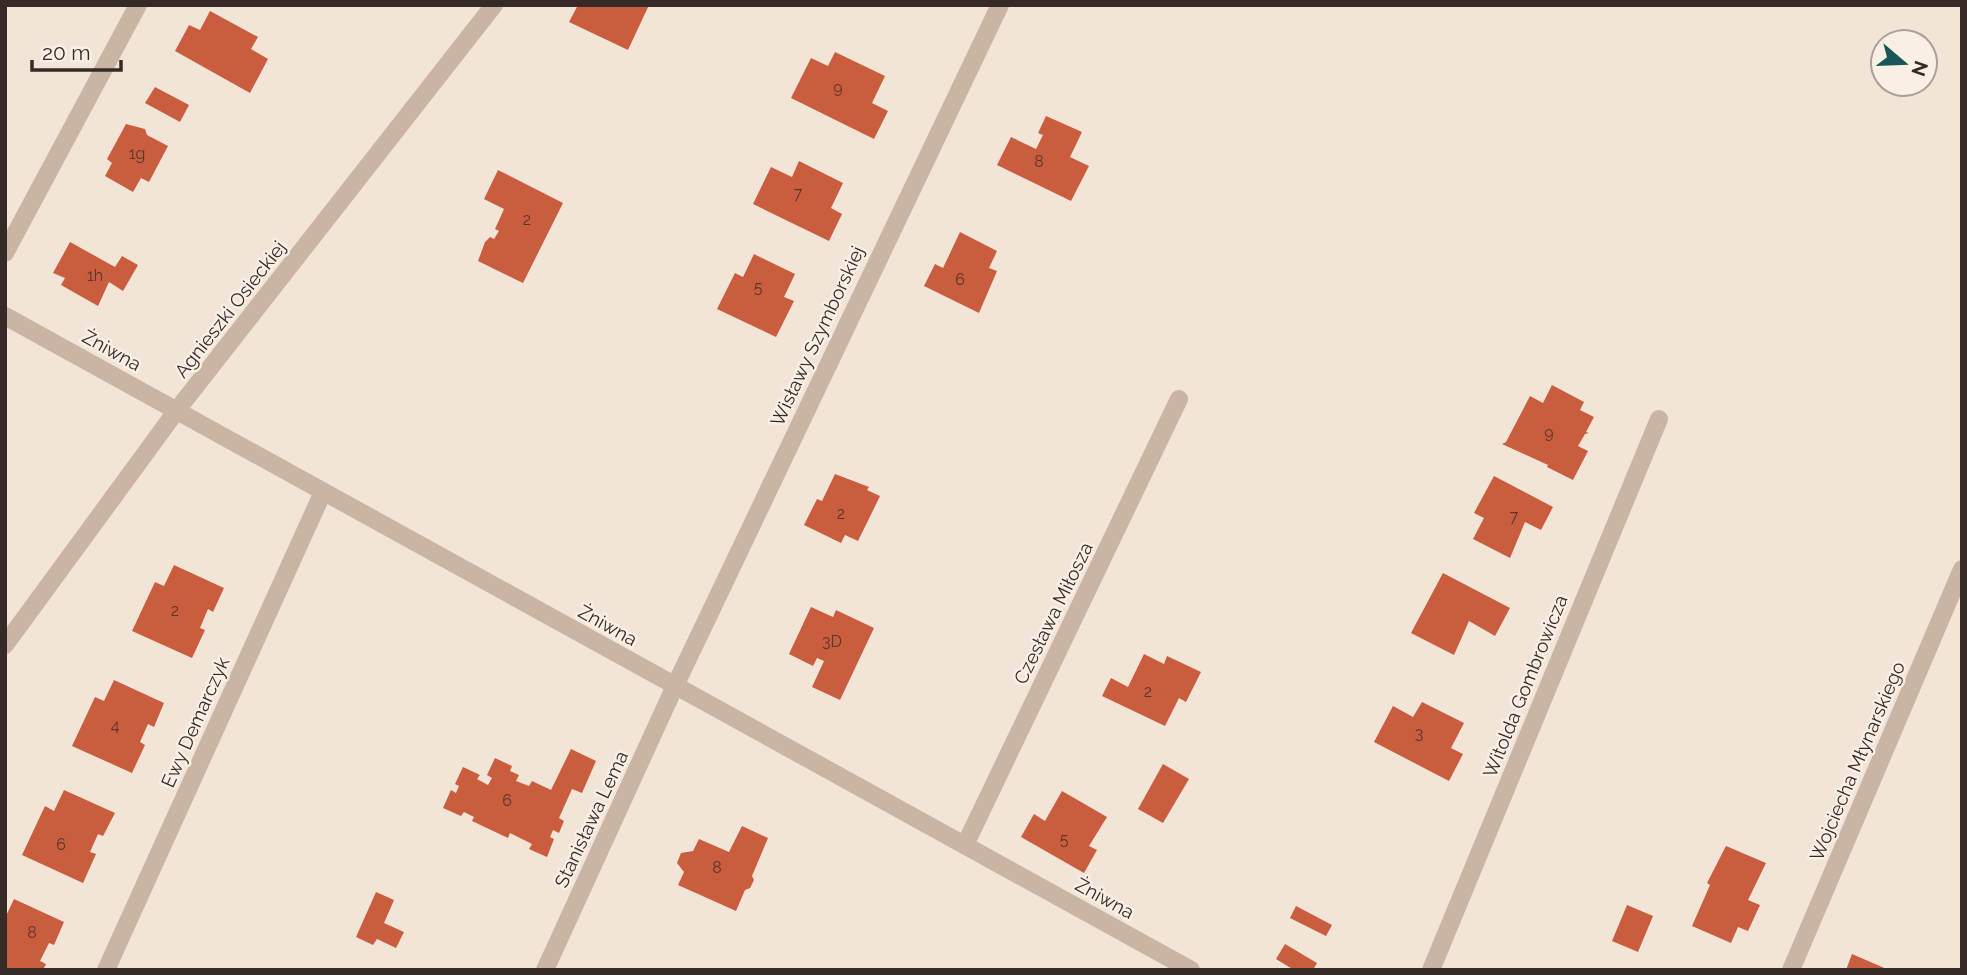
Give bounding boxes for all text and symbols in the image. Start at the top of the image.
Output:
scale bar [32,28,121,72]
north arrow [1869,28,1939,98]
text: 20 m [42,40,90,65]
text: N [1907,58,1933,79]
house number: 9 [833,78,843,97]
house number: 1g [129,144,145,163]
house number: 8 [1034,152,1044,171]
house number: 7 [794,184,803,203]
house number: 2 [523,210,531,229]
street label: Agnieszki Osieckiej [170,236,290,382]
street label: Wisławy Szymborskiej [766,243,868,429]
house number: 1h [87,266,103,285]
house number: 6 [955,270,965,289]
house number: 5 [754,278,763,297]
street label: Żniwna [79,325,145,375]
house number: 9 [1544,423,1554,442]
house number: 2 [837,504,845,523]
house number: 7 [1510,507,1519,526]
street label: Czesława Miłosza [1009,539,1097,687]
street label: Witolda Gombrowicza [1478,592,1572,780]
street label: Żniwna [575,600,641,650]
house number: 2 [171,601,179,620]
house number: 3D [822,632,842,651]
street label: Ewy Demarczyk [156,653,234,791]
street label: Wojciecha Młynarskiego [1805,658,1909,864]
house number: 2 [1144,682,1152,701]
house number: 4 [111,716,120,735]
house number: 3 [1415,724,1423,743]
street label: Stanisława Lema [550,747,632,891]
house number: 6 [502,791,512,810]
house number: 5 [1060,830,1069,849]
house number: 6 [56,835,66,854]
house number: 8 [712,858,722,877]
street label: Żniwna [1072,873,1138,923]
house number: 8 [27,923,37,942]

